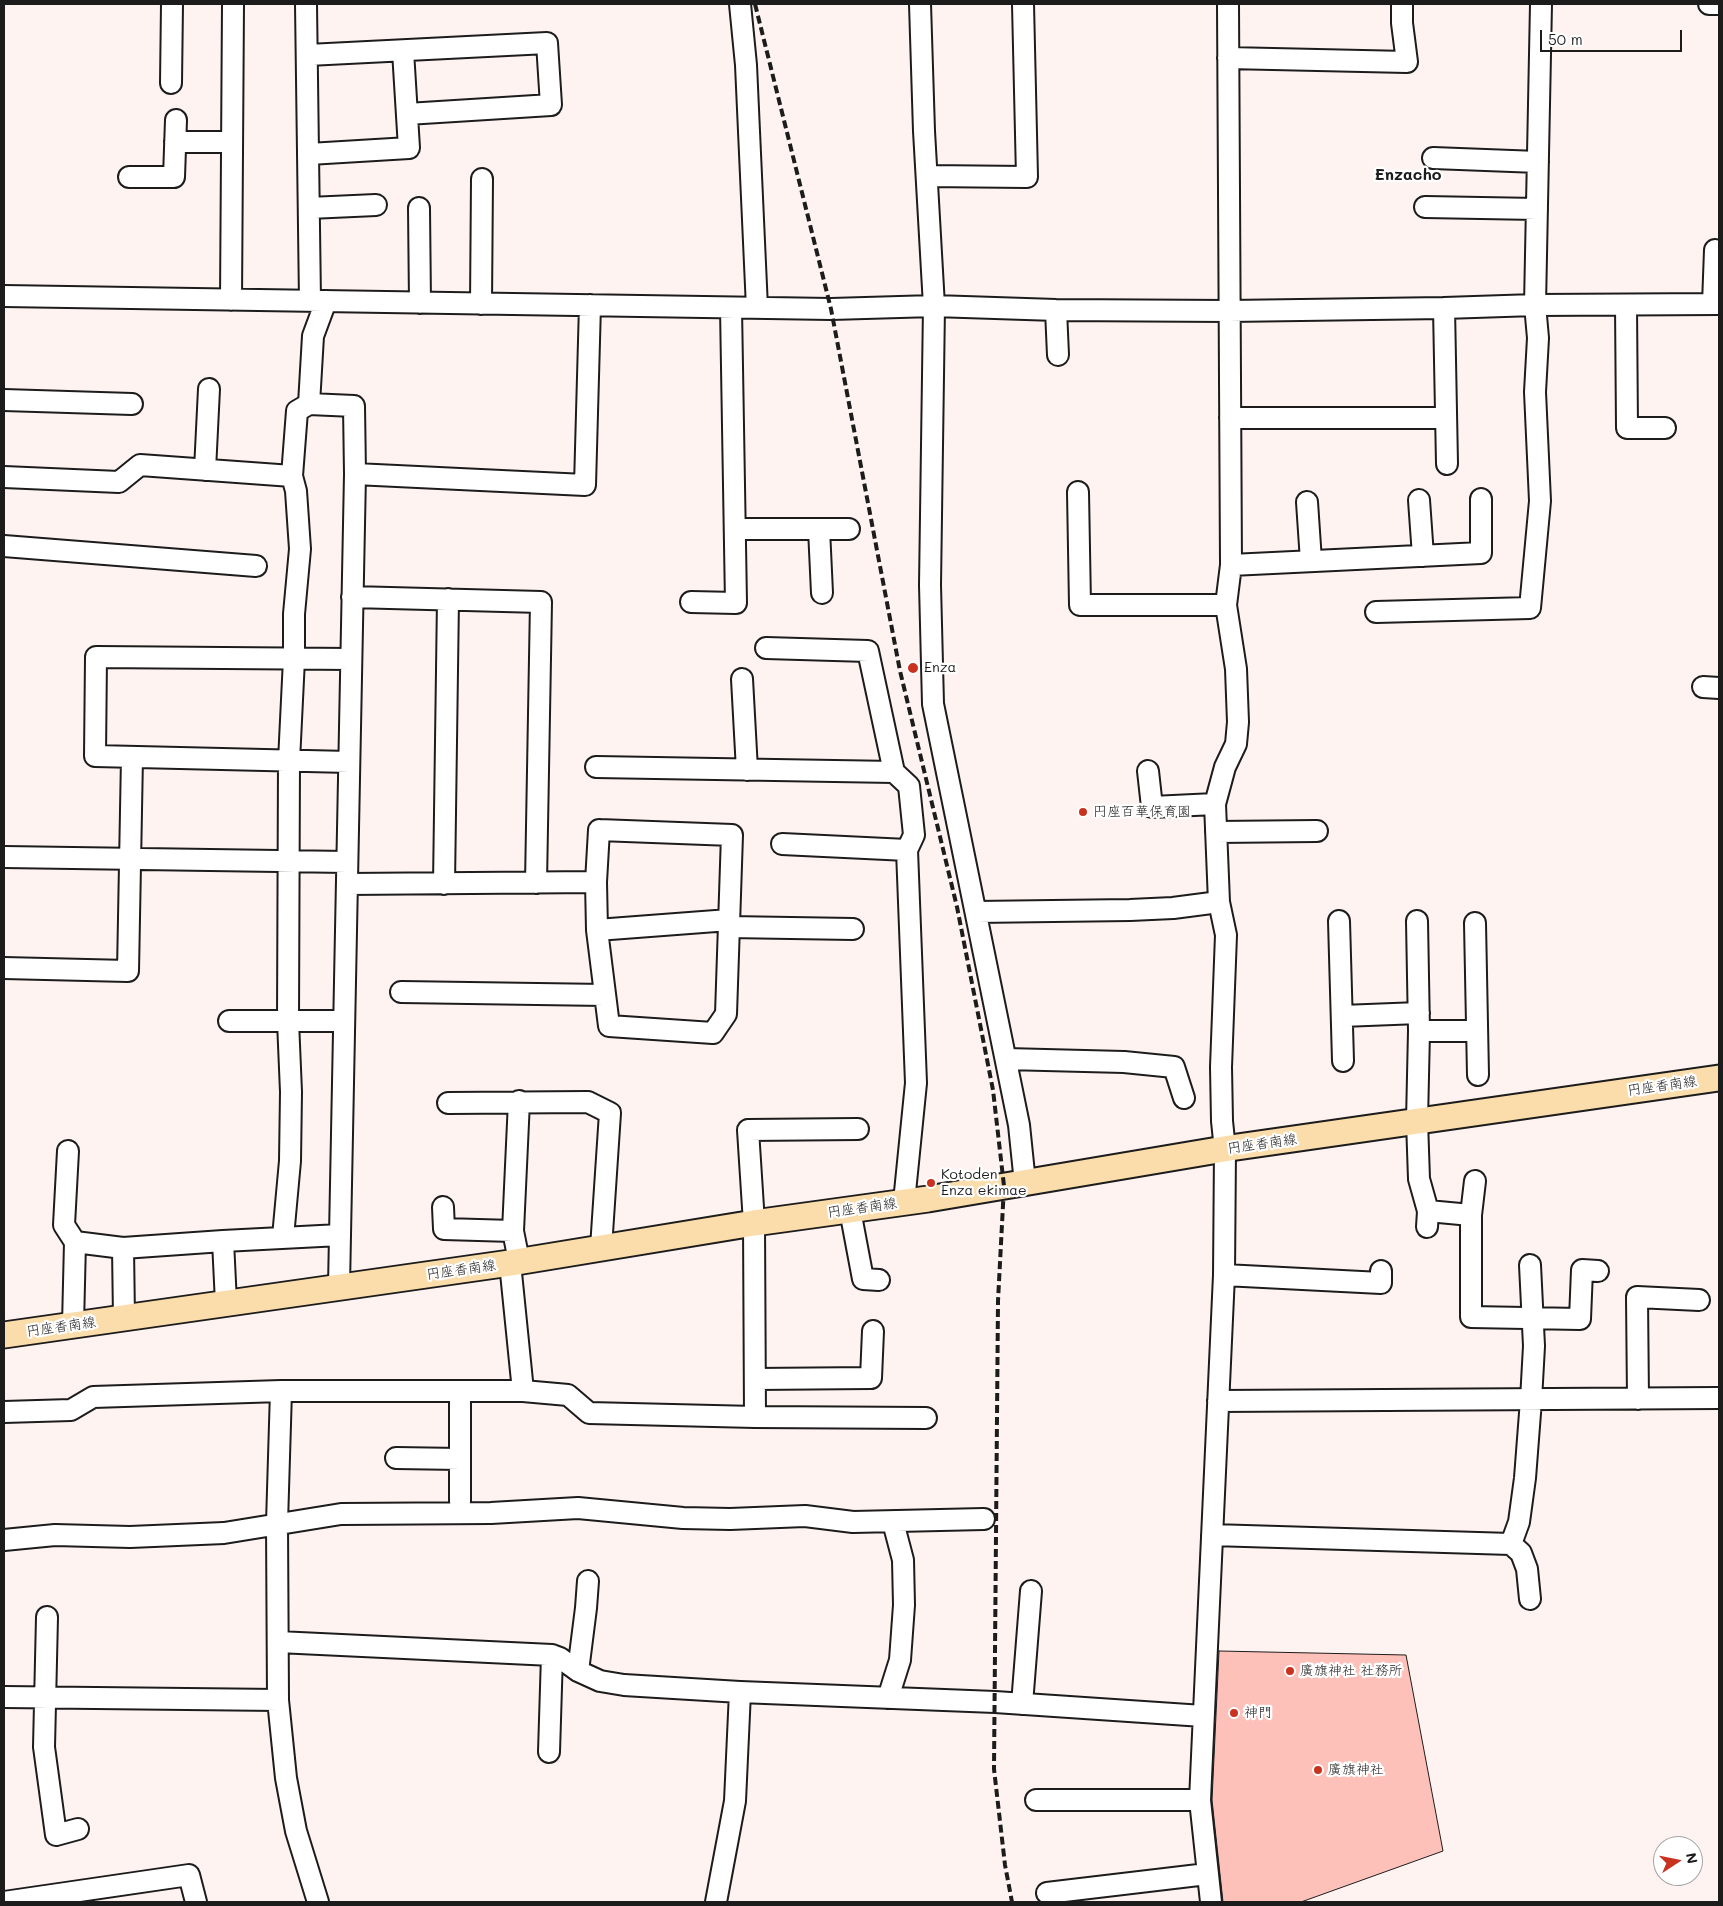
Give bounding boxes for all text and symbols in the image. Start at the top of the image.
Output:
scale bar [1543,20,1686,52]
text: 50 m [1548,29,1583,49]
district label: Enzacho [1375,165,1441,185]
place label: Enza [924,660,956,676]
marker: Enza [906,661,920,675]
place label: 円座百華保育園 [1093,804,1191,820]
marker: 円座百華保育園 [1077,806,1089,818]
street label: 円座香南線 [1626,1073,1698,1099]
street label: 円座香南線 [1226,1131,1298,1157]
place label: Kotoden Enza ekimae [941,1167,1027,1200]
marker: Kotoden Enza ekimae [925,1177,937,1189]
street label: 円座香南線 [826,1195,898,1221]
street label: 円座香南線 [425,1257,497,1283]
street label: 円座香南線 [25,1314,97,1340]
place label: 廣旗神社 社務所 [1300,1663,1402,1679]
marker: 廣旗神社 社務所 [1284,1665,1296,1677]
place label: 神門 [1244,1705,1272,1721]
marker: 神門 [1228,1707,1240,1719]
place label: 廣旗神社 [1328,1762,1384,1778]
marker: 廣旗神社 [1312,1764,1324,1776]
north arrow [1653,1836,1703,1886]
text: N [1682,1851,1703,1865]

